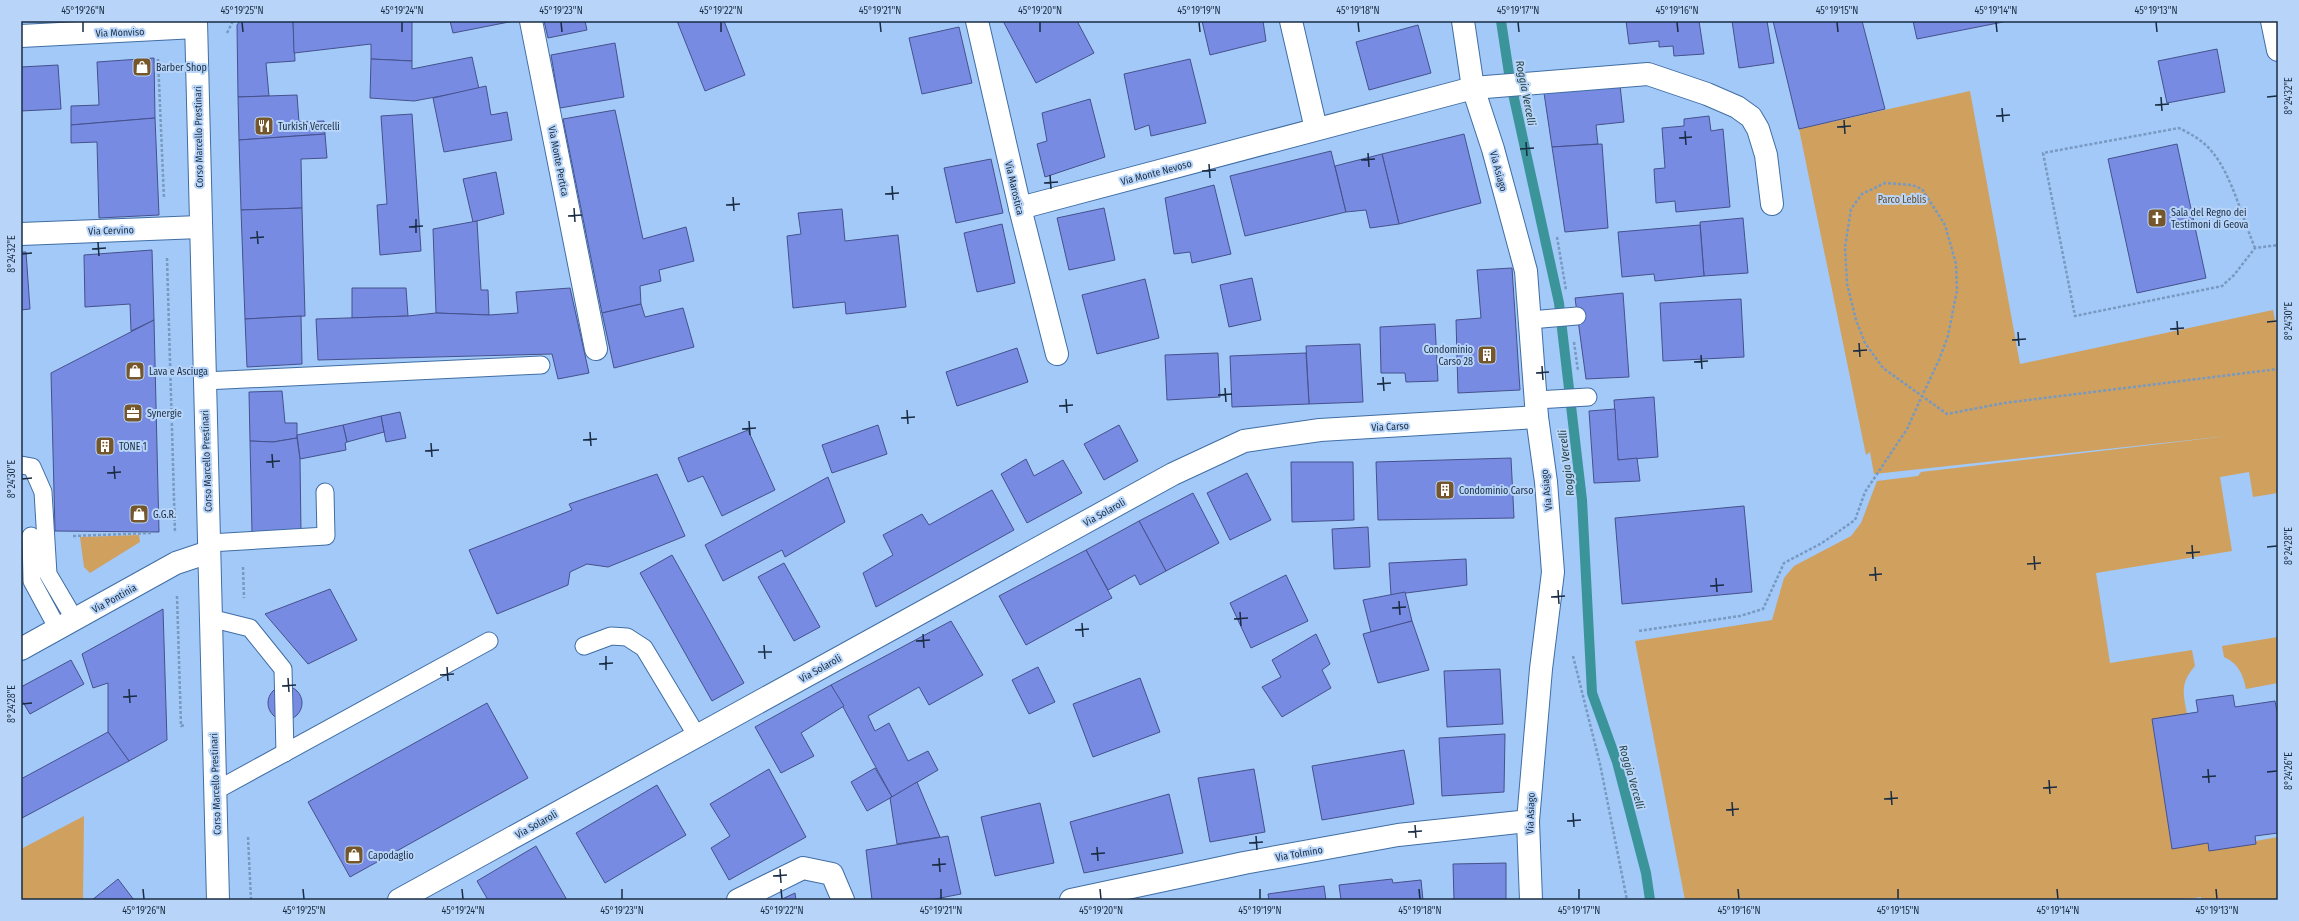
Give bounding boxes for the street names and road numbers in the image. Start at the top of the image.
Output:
street label: Via Monviso [95,26,145,40]
street label: Corso Marcello Prestinari [192,86,206,188]
street label: Via Monte Pertica [545,125,571,197]
street label: Via Asiago [1487,150,1509,193]
street label: Via Monte Nevoso [1119,158,1193,188]
street label: Via Marostica [1002,160,1026,216]
street label: Via Cervino [88,224,134,238]
street label: Corso Marcello Prestinari [199,410,215,512]
street label: Via Carso [1371,420,1409,434]
street label: Via Asiago [1539,469,1555,511]
street label: Via Solaroli [1081,496,1128,529]
street label: Via Pontinia [90,582,139,616]
street label: Via Solaroli [797,652,844,685]
street label: Corso Marcello Prestinari [208,733,224,835]
street label: Via Asiago [1524,792,1538,834]
street label: Via Solaroli [513,808,560,841]
street label: Via Tolmino [1275,844,1324,864]

